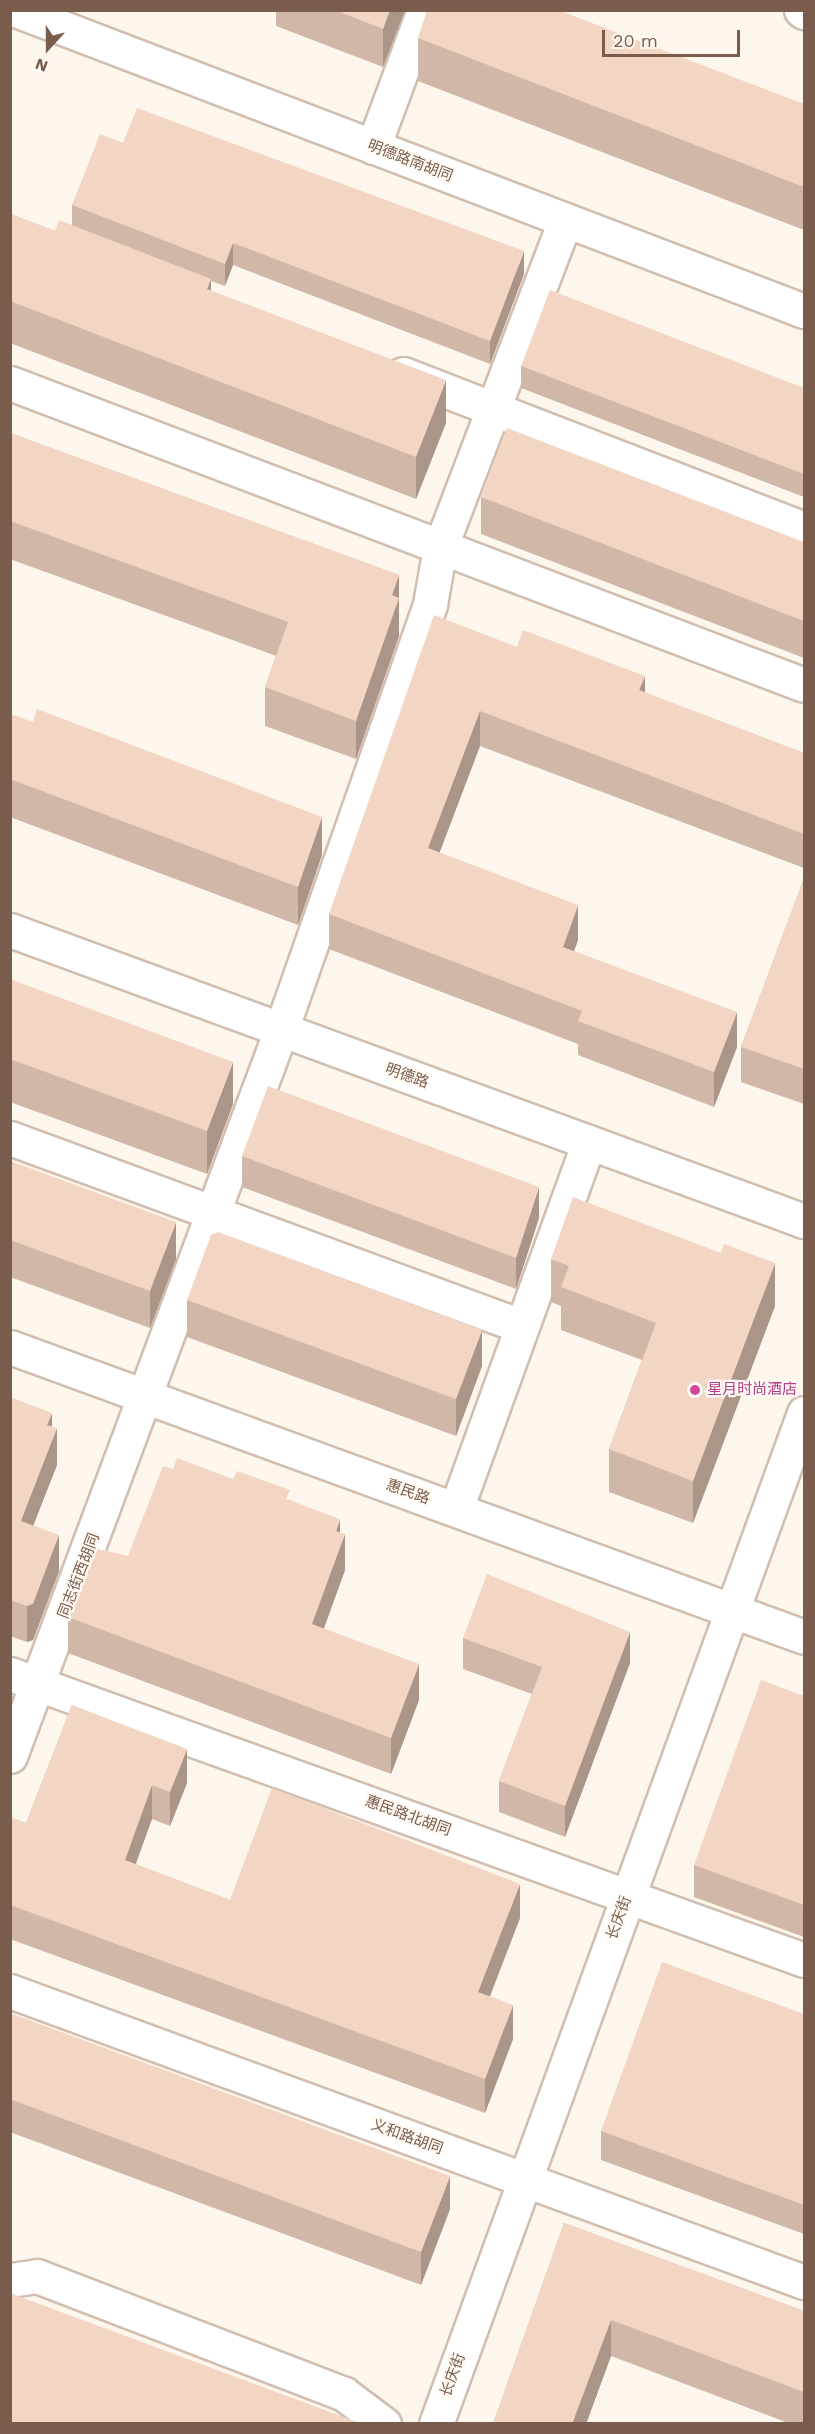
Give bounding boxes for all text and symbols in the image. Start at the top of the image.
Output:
north arrow [18,18,78,78]
scale bar [605,18,743,56]
text: 20 m [613,30,658,51]
text: N [32,54,50,76]
street label: 明德路南胡同 [365,136,455,186]
street label: 明德路 [383,1060,431,1092]
place label: 星月时尚酒店 [707,1381,797,1399]
marker: 星月时尚酒店 [688,1383,702,1397]
street label: 惠民路 [384,1476,432,1508]
street label: 同志街西胡同 [54,1531,104,1621]
street label: 惠民路北胡同 [363,1792,453,1840]
street label: 长庆街 [603,1894,635,1942]
street label: 义和路胡同 [369,2116,445,2158]
street label: 长庆街 [437,2351,469,2399]

